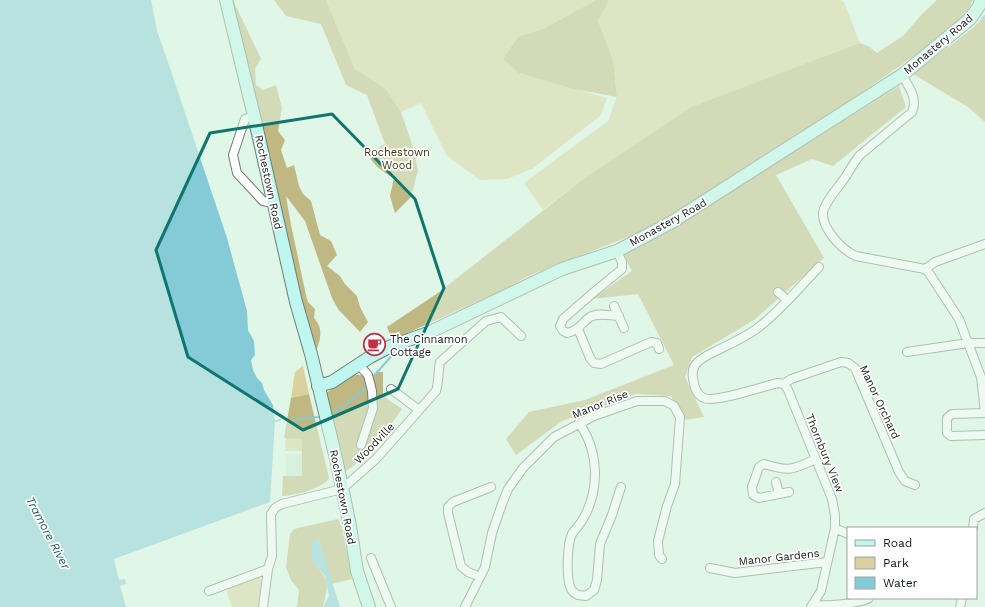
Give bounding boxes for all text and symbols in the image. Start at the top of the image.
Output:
street label: Monastery Road [901,12,976,77]
street label: Rochestown Road [252,134,285,231]
park label: Rochestown Wood [364,146,430,172]
street label: Monastery Road [627,196,709,249]
cafe icon: The Cinnamon Cottage [361,332,387,358]
place label: The Cinnamon Cottage [390,333,468,359]
street label: Manor Orchard [857,363,902,441]
street label: Manor Rise [570,387,630,422]
street label: Thornbury View [803,412,846,494]
street label: Woodville [352,420,397,467]
street label: Rochestown Road [327,448,358,546]
water label: Tramore River [23,494,74,573]
legend [847,527,977,599]
text: Road [883,536,912,550]
street label: Manor Gardens [738,547,820,568]
text: Park [883,556,909,570]
text: Water [883,576,918,590]

